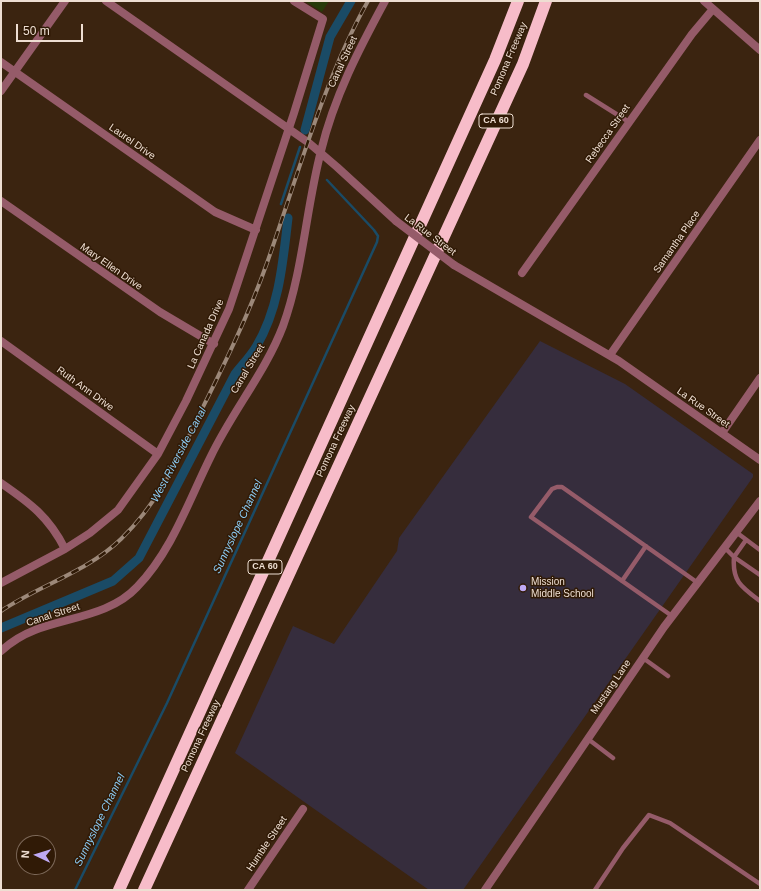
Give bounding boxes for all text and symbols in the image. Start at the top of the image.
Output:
scale bar [18,16,85,42]
street label: Pomona Freeway [488,21,530,97]
text: 50 m [23,24,50,38]
street label: Canal Street [326,34,360,90]
street label: Rebecca Street [583,102,633,166]
road number: CA 60 [479,114,513,128]
street label: Laurel Drive [106,122,158,162]
street label: Samantha Place [651,209,703,275]
street label: La Rue Street [402,212,458,258]
street label: Mary Ellen Drive [78,241,144,293]
street label: La Canada Drive [185,297,227,371]
street label: Canal Street [229,342,267,396]
street label: Ruth Ann Drive [54,364,116,414]
street label: La Rue Street [674,385,732,431]
street label: Pomona Freeway [314,403,358,479]
water label: West Riverside Canal [148,405,210,505]
water label: Sunnyslope Channel [211,478,265,576]
road number: CA 60 [248,560,282,574]
place label: Mission Middle School [531,576,594,600]
marker: Mission Middle School [518,583,528,593]
street label: Canal Street [25,601,81,629]
street label: Mustang Lane [588,657,634,717]
street label: Pomona Freeway [179,698,223,774]
water label: Sunnyslope Channel [72,771,128,869]
street label: Humble Street [244,814,290,874]
north arrow [16,835,56,875]
text: N [19,850,31,859]

